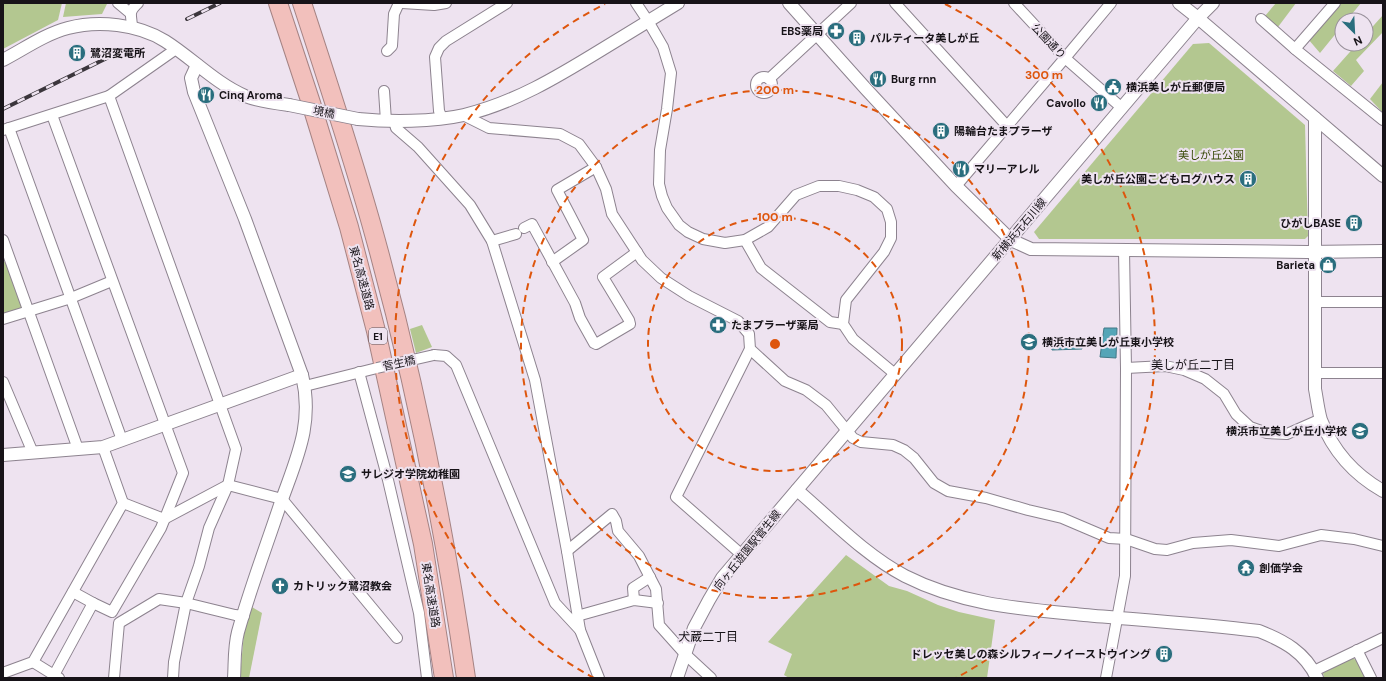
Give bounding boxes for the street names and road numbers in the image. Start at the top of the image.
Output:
street label: 公園通り [1029,20,1069,62]
street label: 境橋 [312,103,336,121]
street label: 新横浜元石川線 [989,195,1049,263]
street label: 東名高速道路 [347,244,377,312]
road number: E1 [369,328,387,344]
street label: 菅生橋 [381,352,417,374]
street label: 向ヶ丘遊園駅菅生線 [710,507,784,593]
street label: 東名高速道路 [419,561,443,629]

